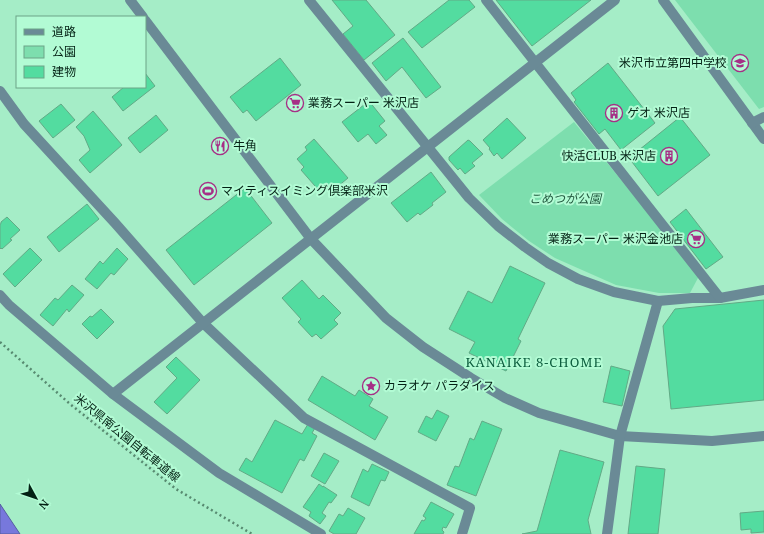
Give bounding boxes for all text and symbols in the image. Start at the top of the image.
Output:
legend [16,16,146,88]
text: 道路 [52,23,76,40]
text: 公園 [52,43,76,60]
school or university icon: 米沢市立第四中学校 [730,53,750,73]
place label: 米沢市立第四中学校 [619,54,727,71]
text: 建物 [52,63,76,80]
supermarket icon: 業務スーパー 米沢店 [285,93,305,113]
place label: 業務スーパー 米沢店 [308,94,419,111]
building icon: ゲオ 米沢店 [604,103,624,123]
place label: ゲオ 米沢店 [627,104,690,121]
restaurant icon: 牛角 [210,136,230,156]
place label: 牛角 [233,137,257,154]
building icon: 快活CLUB 米沢店 [659,146,679,166]
place label: 快活CLUB 米沢店 [562,147,656,164]
sports icon: マイティスイミング倶楽部米沢 [198,181,218,201]
place label: マイティスイミング倶楽部米沢 [221,182,388,199]
park label: こめつが公園 [529,190,603,207]
supermarket icon: 業務スーパー 米沢金池店 [686,229,706,249]
place label: 業務スーパー 米沢金池店 [548,230,683,247]
district label: KANAIKE 8-CHOME [465,353,603,371]
place icon: カラオケ パラダイス [361,376,381,396]
place label: カラオケ パラダイス [384,377,495,394]
street label: 米沢県南公園自転車道線 [71,389,184,486]
north arrow [16,478,56,518]
text: N [35,497,53,513]

